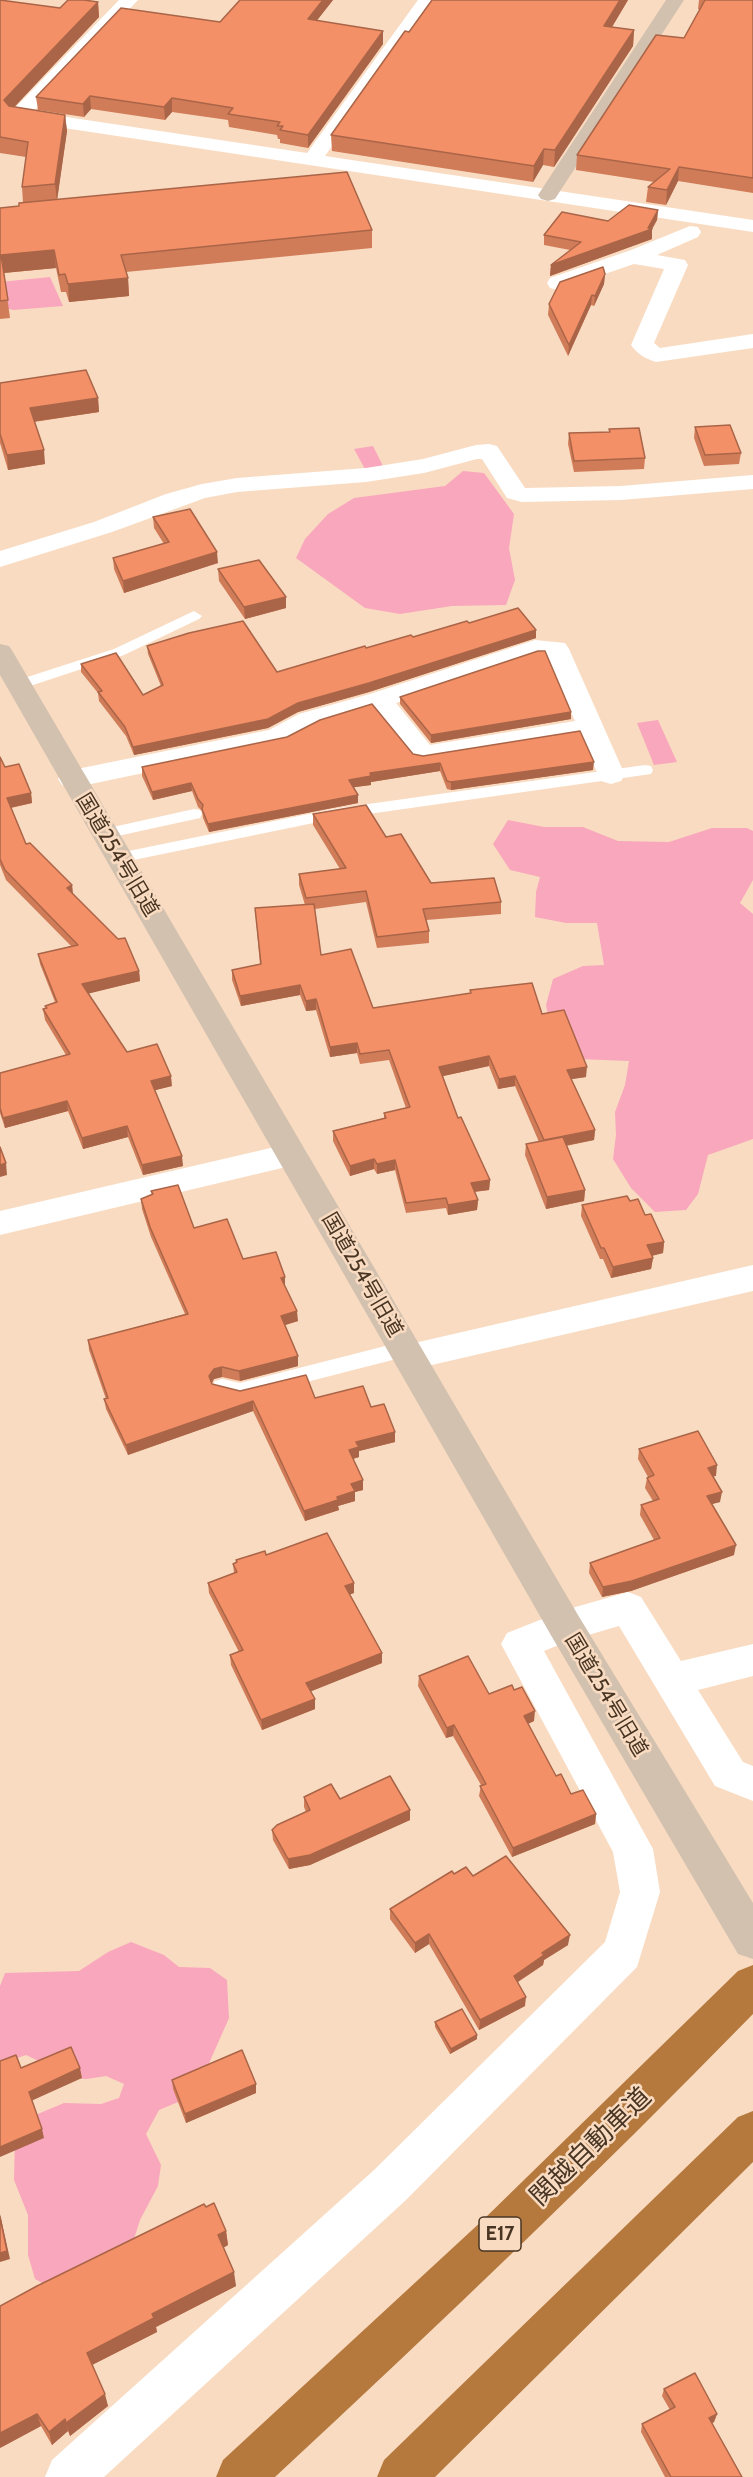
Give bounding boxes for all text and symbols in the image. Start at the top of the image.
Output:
street label: 国道254号旧道 [70,789,164,921]
street label: 国道254号旧道 [316,1208,408,1342]
street label: 国道254号旧道 [559,1629,653,1761]
street label: 関越自動車道 [524,2082,658,2212]
road number: E17 [479,2217,521,2251]

